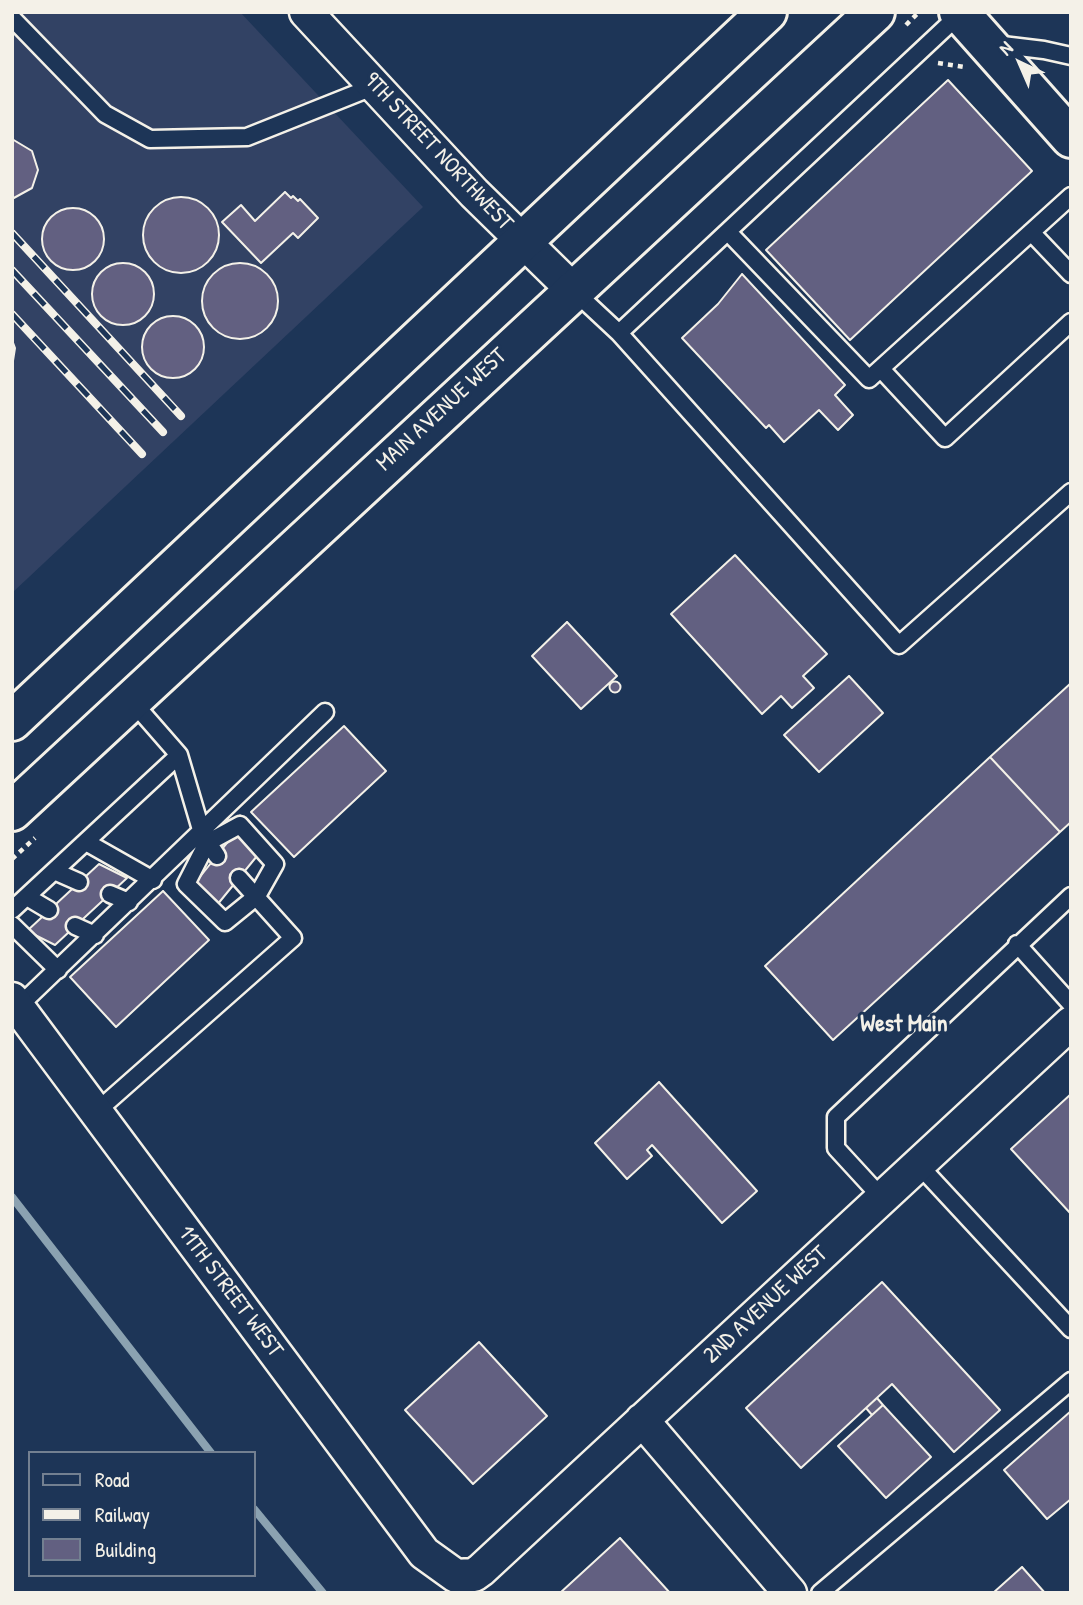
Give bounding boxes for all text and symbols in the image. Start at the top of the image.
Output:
north arrow [985,28,1055,98]
text: N [993,35,1018,61]
street label: 9TH STREET NORTHWEST [358,67,518,237]
street label: MAIN AVENUE WEST [371,343,513,477]
district label: West Main [860,1011,948,1039]
street label: 11TH STREET WEST [172,1221,288,1363]
street label: 2ND AVENUE WEST [698,1241,834,1369]
legend [28,1451,256,1577]
text: Road [95,1465,129,1494]
text: Railway [95,1500,150,1529]
text: Building [95,1535,156,1564]

